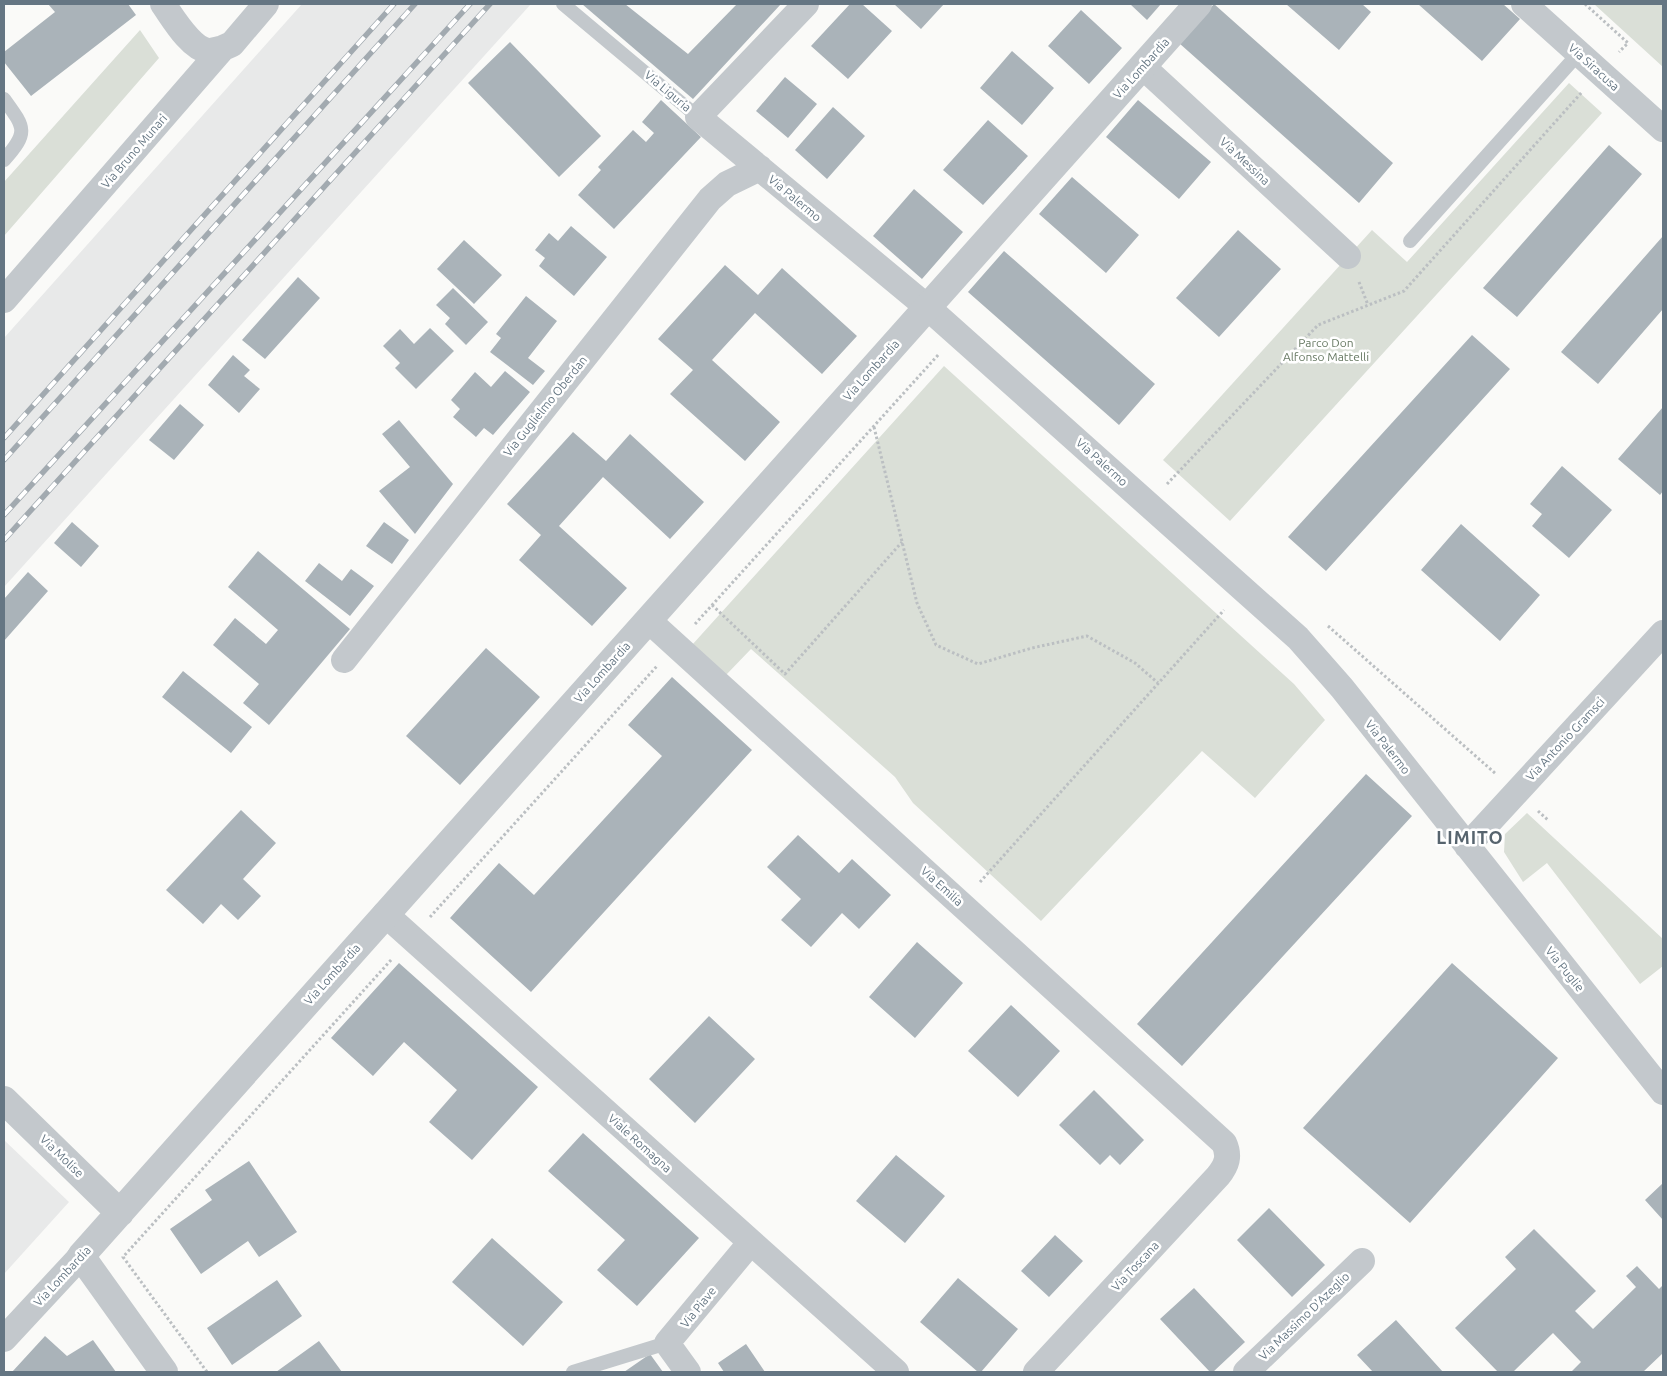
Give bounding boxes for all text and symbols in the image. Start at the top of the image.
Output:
street label: Via Lombardia [1110,35,1172,101]
street label: Via Siracusa [1566,41,1622,93]
street label: Via Liguria [642,68,694,114]
street label: Via Bruno Munari [99,111,170,190]
street label: Via Messina [1217,135,1273,187]
street label: Via Palermo [766,172,824,224]
park label: Parco Don Alfonso Mattelli [1283,336,1369,363]
street label: Via Lombardia [840,337,902,403]
street label: Via Guglielmo Oberdan [501,353,589,459]
street label: Via Palermo [1074,436,1130,488]
street label: Via Lombardia [571,639,633,705]
street label: Via Antonio Gramsci [1523,695,1607,783]
street label: Via Palermo [1363,717,1413,777]
district label: LIMITO [1436,827,1504,847]
street label: Via Emilia [918,864,966,908]
street label: Via Lombardia [301,941,363,1007]
street label: Via Puglie [1543,944,1587,994]
street label: Viale Romagna [606,1111,674,1175]
street label: Via Molise [38,1132,86,1180]
street label: Via Toscana [1109,1239,1161,1293]
street label: Via Lombardia [31,1243,93,1309]
street label: Via Massimo D'Azeglio [1256,1270,1352,1362]
street label: Via Piave [678,1284,718,1330]

